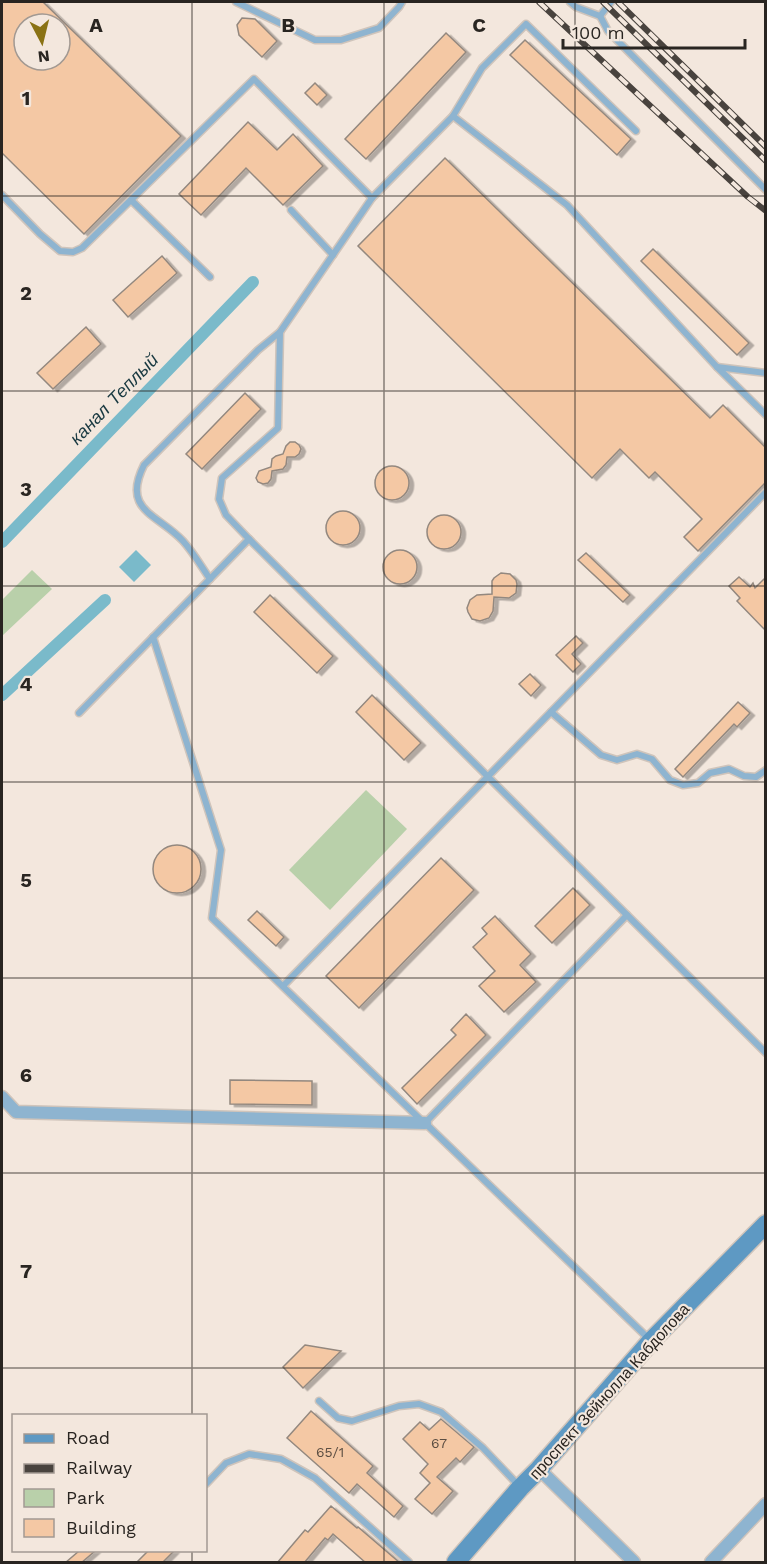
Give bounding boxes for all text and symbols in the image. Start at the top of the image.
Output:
north arrow [12,12,72,72]
scale bar [563,12,744,50]
text: A [89,13,103,37]
text: B [281,13,295,37]
text: C [472,13,486,37]
text: 100 m [572,22,625,43]
text: N [37,46,51,67]
text: 1 [22,86,30,110]
text: 2 [20,281,32,305]
water label: канал Теплый [65,349,162,448]
text: 3 [20,477,32,501]
text: 4 [20,672,33,696]
text: 5 [20,868,32,892]
text: 6 [20,1063,32,1087]
text: 7 [20,1259,32,1283]
street label: проспект Зейнолла Кабдолова [525,1299,693,1483]
legend [12,1414,207,1552]
text: Road [66,1427,110,1448]
house number: 67 [431,1435,447,1451]
house number: 65/1 [316,1444,344,1460]
text: Railway [66,1457,133,1478]
text: Park [66,1487,105,1508]
text: Building [66,1517,136,1538]

